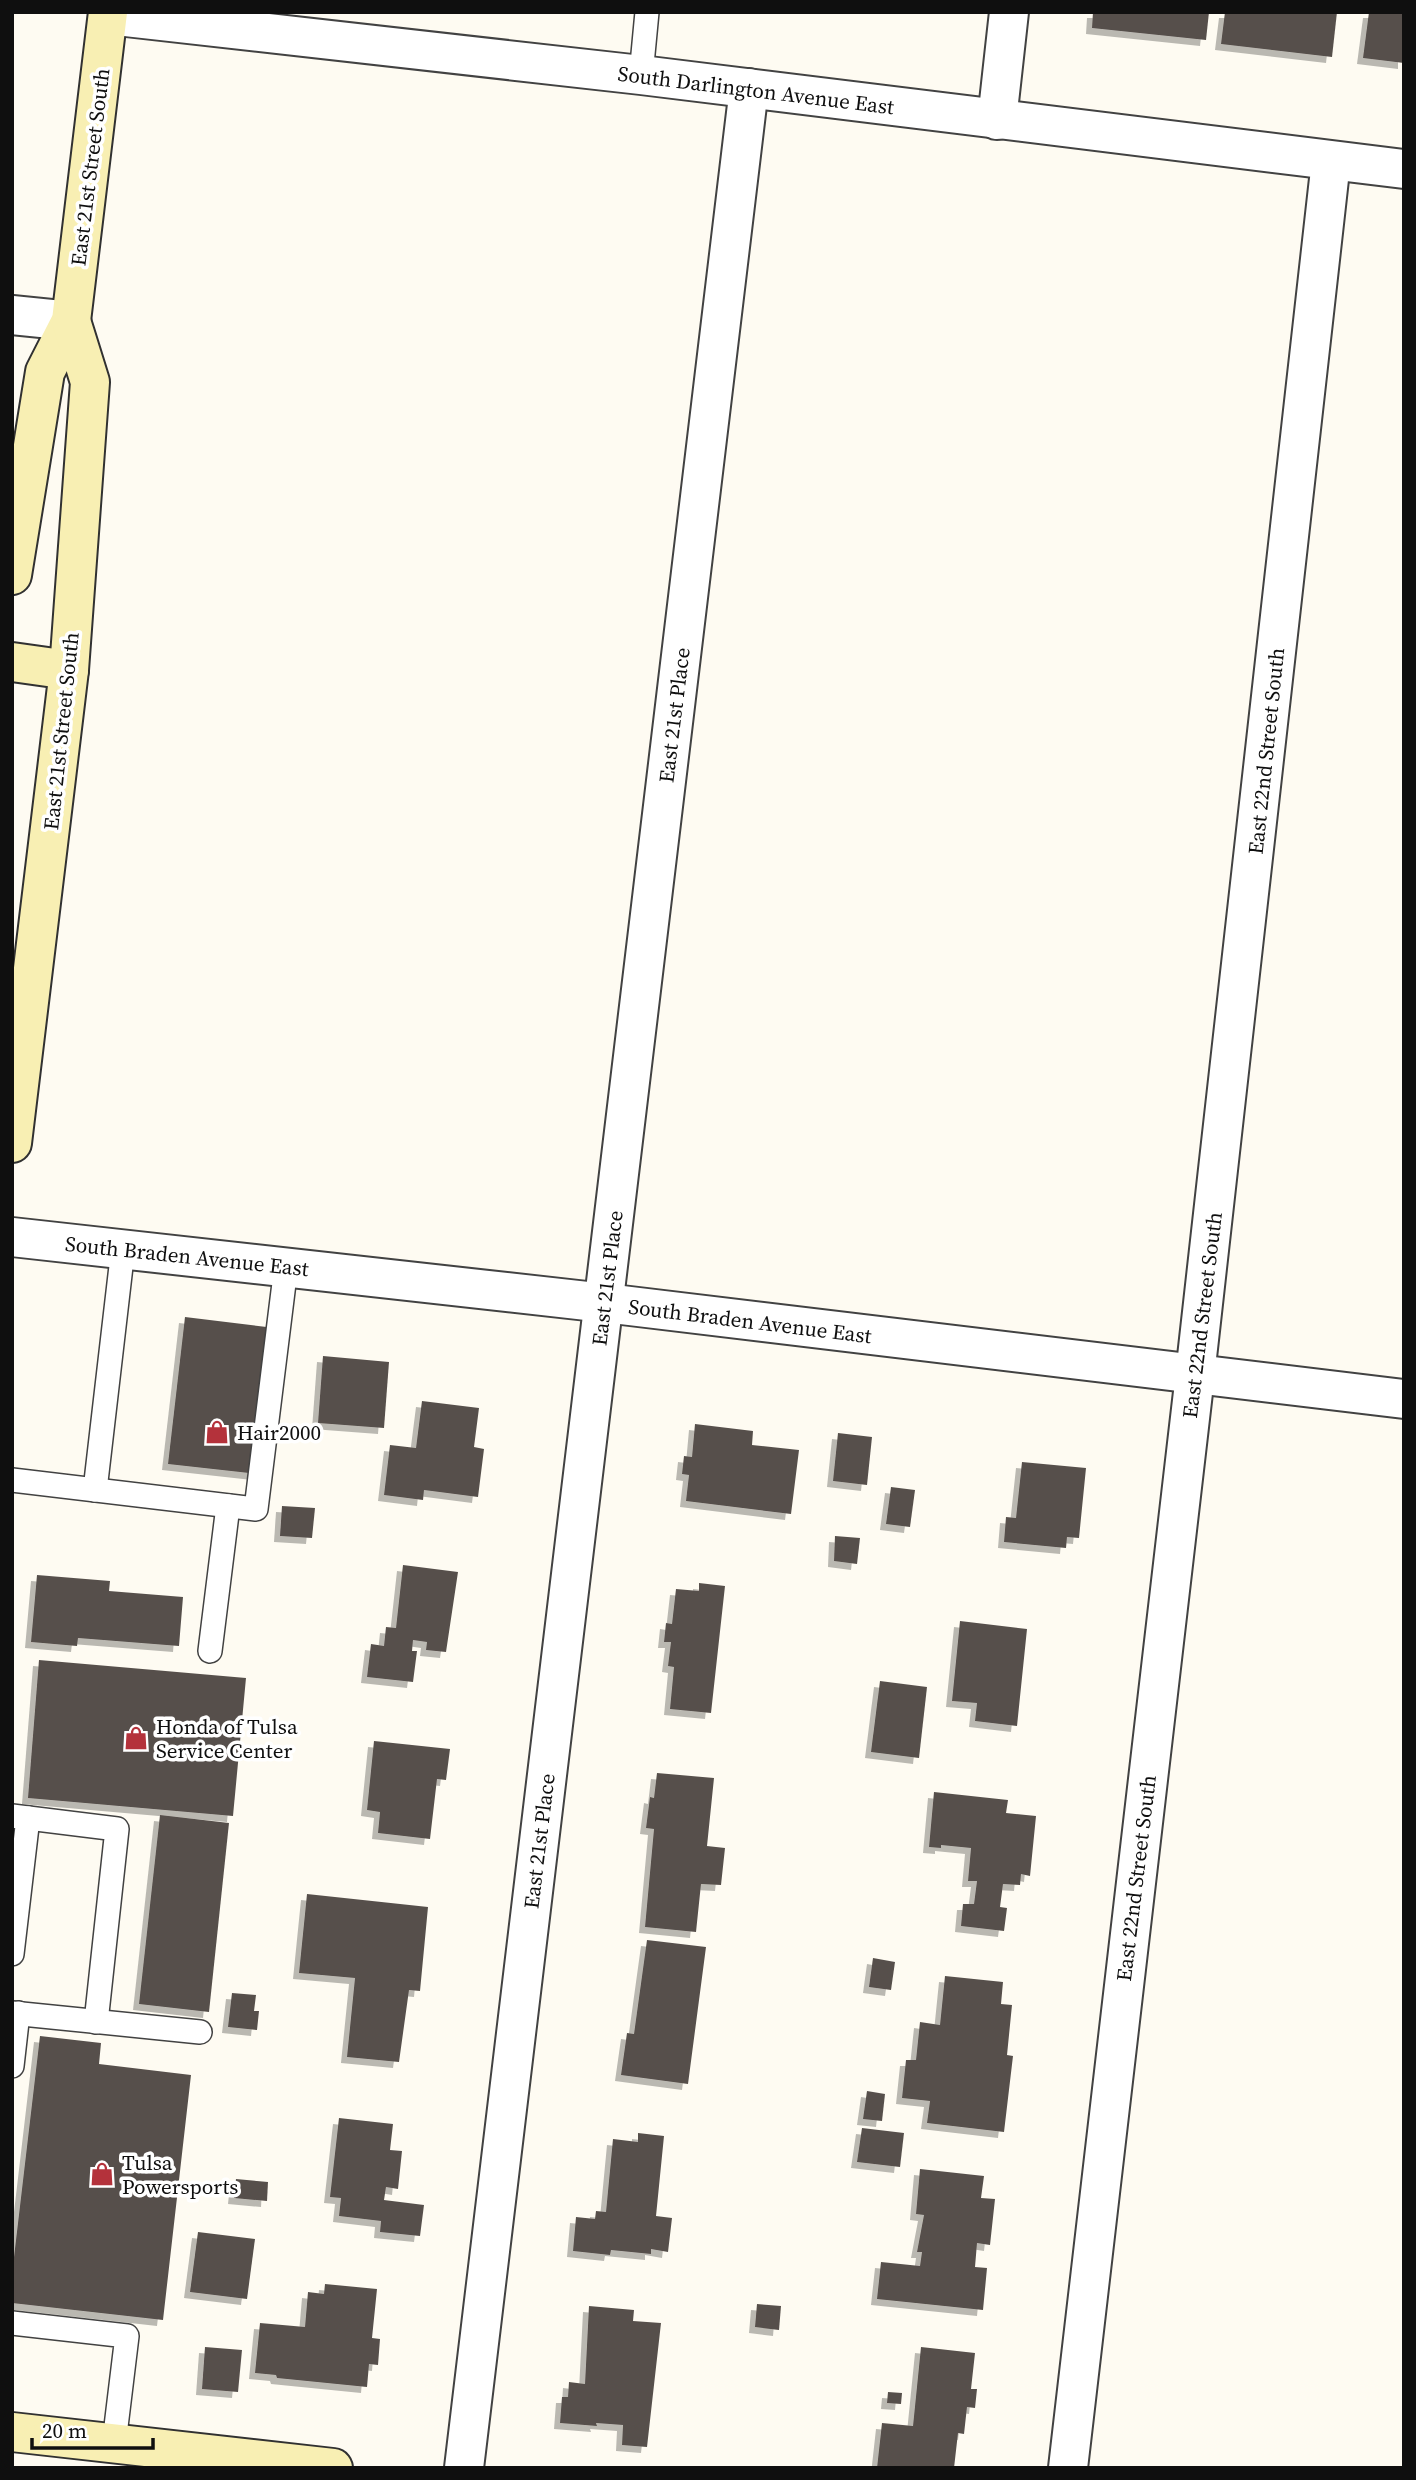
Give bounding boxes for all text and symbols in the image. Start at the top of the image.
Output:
street label: South Darlington Avenue East [616,59,896,121]
street label: East 21st Street South [63,66,117,268]
street label: East 21st Street South [36,631,86,831]
street label: East 21st Place [651,646,697,784]
street label: East 22nd Street South [1241,646,1291,856]
street label: East 21st Place [584,1209,630,1347]
street label: East 22nd Street South [1175,1210,1229,1420]
street label: South Braden Avenue East [64,1229,310,1283]
street label: South Braden Avenue East [627,1292,873,1350]
shop icon: Hair2000 [203,1418,231,1446]
place label: Hair2000 [237,1418,321,1447]
place label: Honda of Tulsa Service Center [156,1712,298,1765]
shop icon: Honda of Tulsa Service Center [122,1724,150,1752]
street label: East 21st Place [516,1772,562,1910]
street label: East 22nd Street South [1109,1773,1163,1983]
place label: Tulsa Powersports [122,2148,238,2201]
shop icon: Tulsa Powersports [88,2160,116,2188]
scale bar [32,2406,152,2450]
text: 20 m [42,2416,87,2445]

